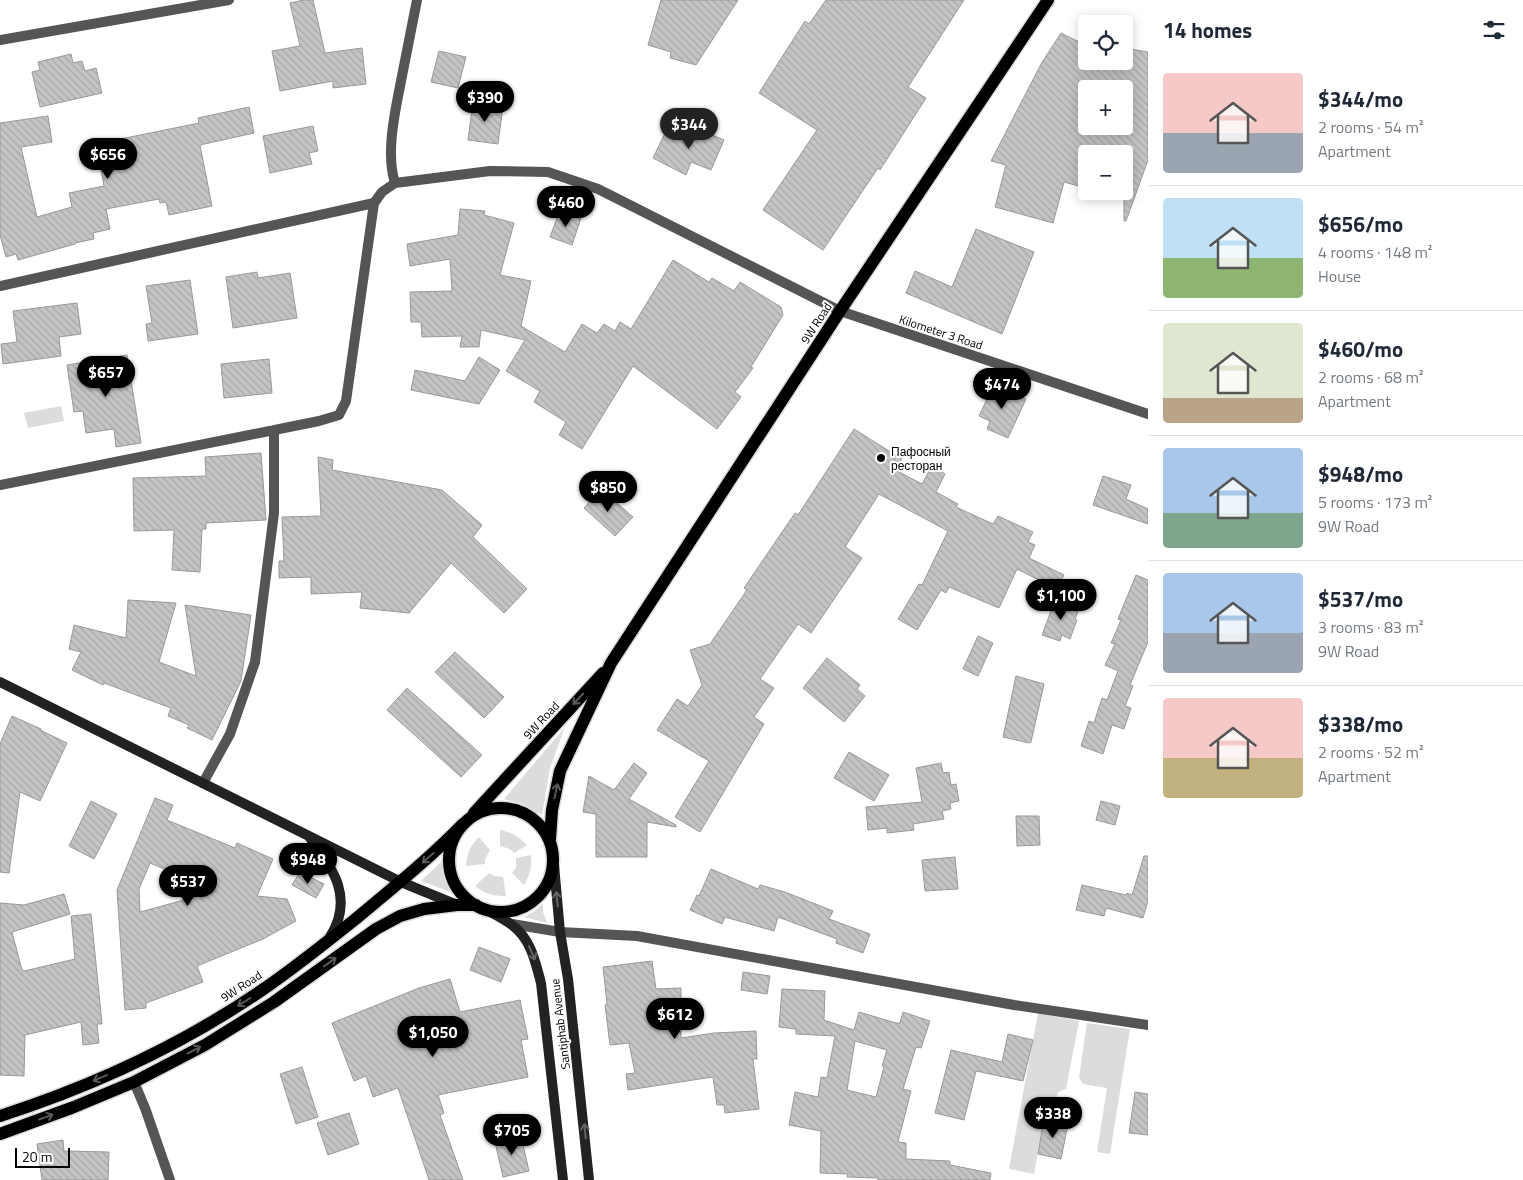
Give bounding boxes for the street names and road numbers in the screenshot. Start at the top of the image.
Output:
street label: 9W Road [796,299,836,347]
street label: Kilometer 3 Road [897,310,985,354]
street label: 9W Road [518,697,564,743]
street label: 9W Road [217,966,265,1006]
street label: Santiphab Avenue [545,978,575,1070]

